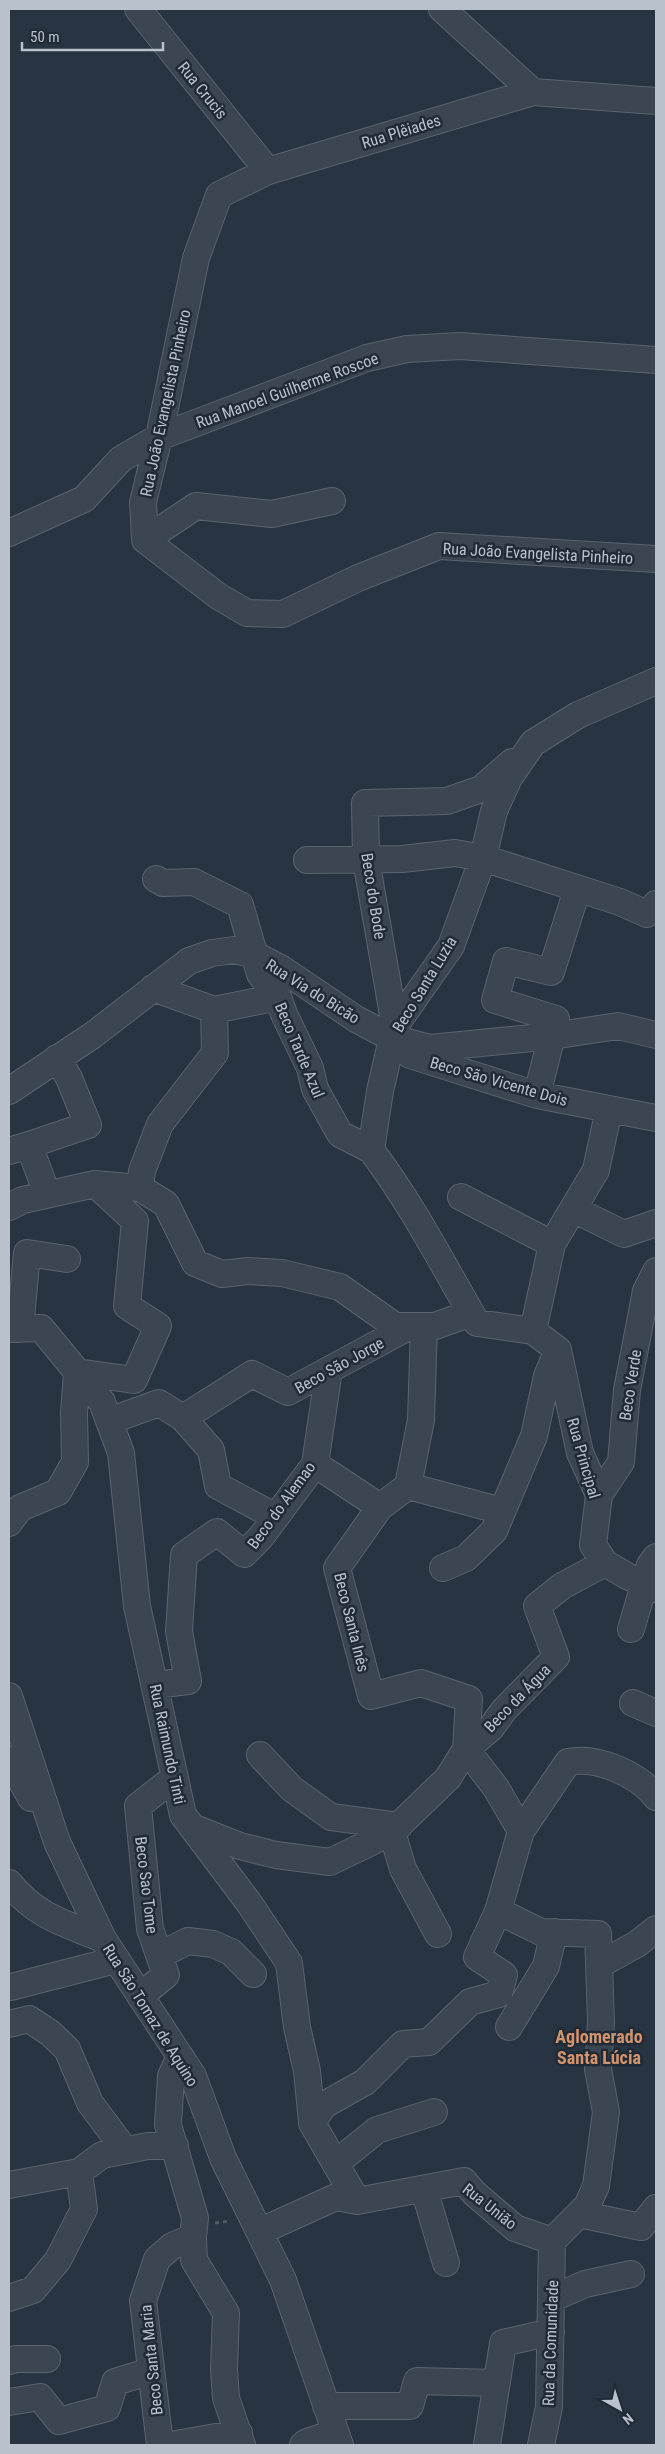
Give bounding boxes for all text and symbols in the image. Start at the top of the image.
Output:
scale bar [22,20,164,52]
text: 50 m [30,28,60,46]
street label: Rua Crucis [174,58,231,123]
street label: Rua Plêiades [359,110,443,153]
street label: Rua João Evangelista Pinheiro [136,308,195,498]
street label: Rua Manoel Guilherme Roscoe [193,349,381,432]
street label: Rua João Evangelista Pinheiro [442,539,634,568]
street label: Beco do Bode [357,852,390,941]
street label: Beco Santa Luzia [388,933,461,1036]
street label: Rua Via do Bicão [262,955,363,1028]
street label: Beco Tarde Azul [271,1000,328,1101]
street label: Beco São Vicente Dois [428,1053,570,1110]
street label: Beco São Jorge [291,1333,387,1398]
street label: Beco Verde [616,1348,645,1422]
street label: Rua Principal [563,1416,604,1501]
street label: Beco do Alemao [243,1458,319,1553]
street label: Beco Santa Inês [330,1571,373,1674]
street label: Beco da Água [480,1660,554,1736]
street label: Rua Raimundo Tinti [145,1682,190,1806]
street label: Beco Sao Tome [131,1835,162,1935]
street label: Rua São Tomaz de Aquino [99,1941,202,2090]
district label: Aglomerado Santa Lúcia [555,2026,643,2068]
street label: Rua União [459,2179,521,2233]
street label: Rua da Comunidade [539,2280,562,2406]
street label: Beco Santa Maria [136,2304,167,2416]
north arrow [595,2384,645,2434]
text: N [620,2410,637,2428]

